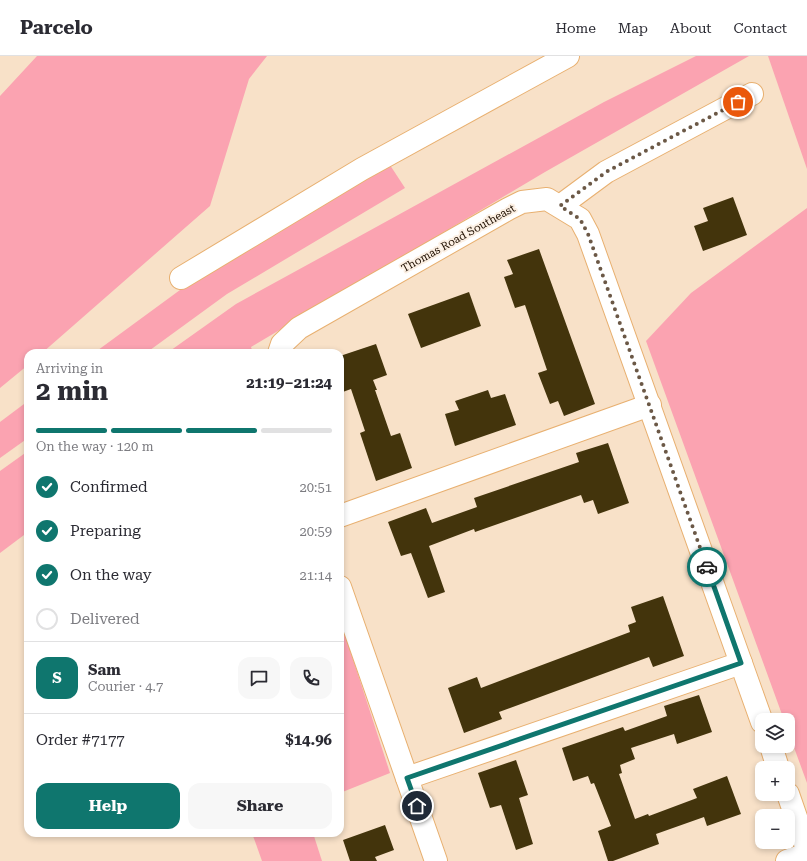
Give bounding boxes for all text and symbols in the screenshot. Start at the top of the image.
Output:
text: Parcelo [20,16,93,39]
text: Home [555,20,596,36]
text: Map [618,20,648,36]
text: About [670,20,712,36]
text: Contact [734,20,787,36]
pin [721,85,755,119]
icon: bag [727,91,749,113]
street label: Thomas Road Southeast [399,202,517,275]
text: Arriving in [36,361,103,376]
text: 21:19–21:24 [246,374,332,392]
text: 2 min [36,376,108,406]
text: On the way · 120 m [36,439,153,454]
icon: check [36,476,58,498]
text: Confirmed [70,478,148,496]
text: 20:51 [300,480,332,495]
icon: check [36,520,58,542]
text: Preparing [70,522,141,540]
text: 20:59 [300,524,332,539]
courier [687,547,727,587]
icon: car [696,556,718,578]
icon: check [36,564,58,586]
text: On the way [70,566,152,584]
text: 21:14 [300,568,332,583]
text: Delivered [70,610,140,628]
button: chat [238,657,280,699]
button: phone [290,657,332,699]
text: Sam [88,661,121,679]
text: S [52,669,62,687]
text: Courier · 4.7 [88,679,163,694]
map controls [755,713,795,849]
button: layers [755,713,795,753]
text: Order #7177 [36,731,125,749]
text: $14.96 [285,731,332,749]
button: + [755,761,795,801]
button: Help [36,783,180,829]
button: Share [188,783,332,829]
pin [400,789,434,823]
icon: home [406,795,428,817]
button: − [755,809,795,849]

